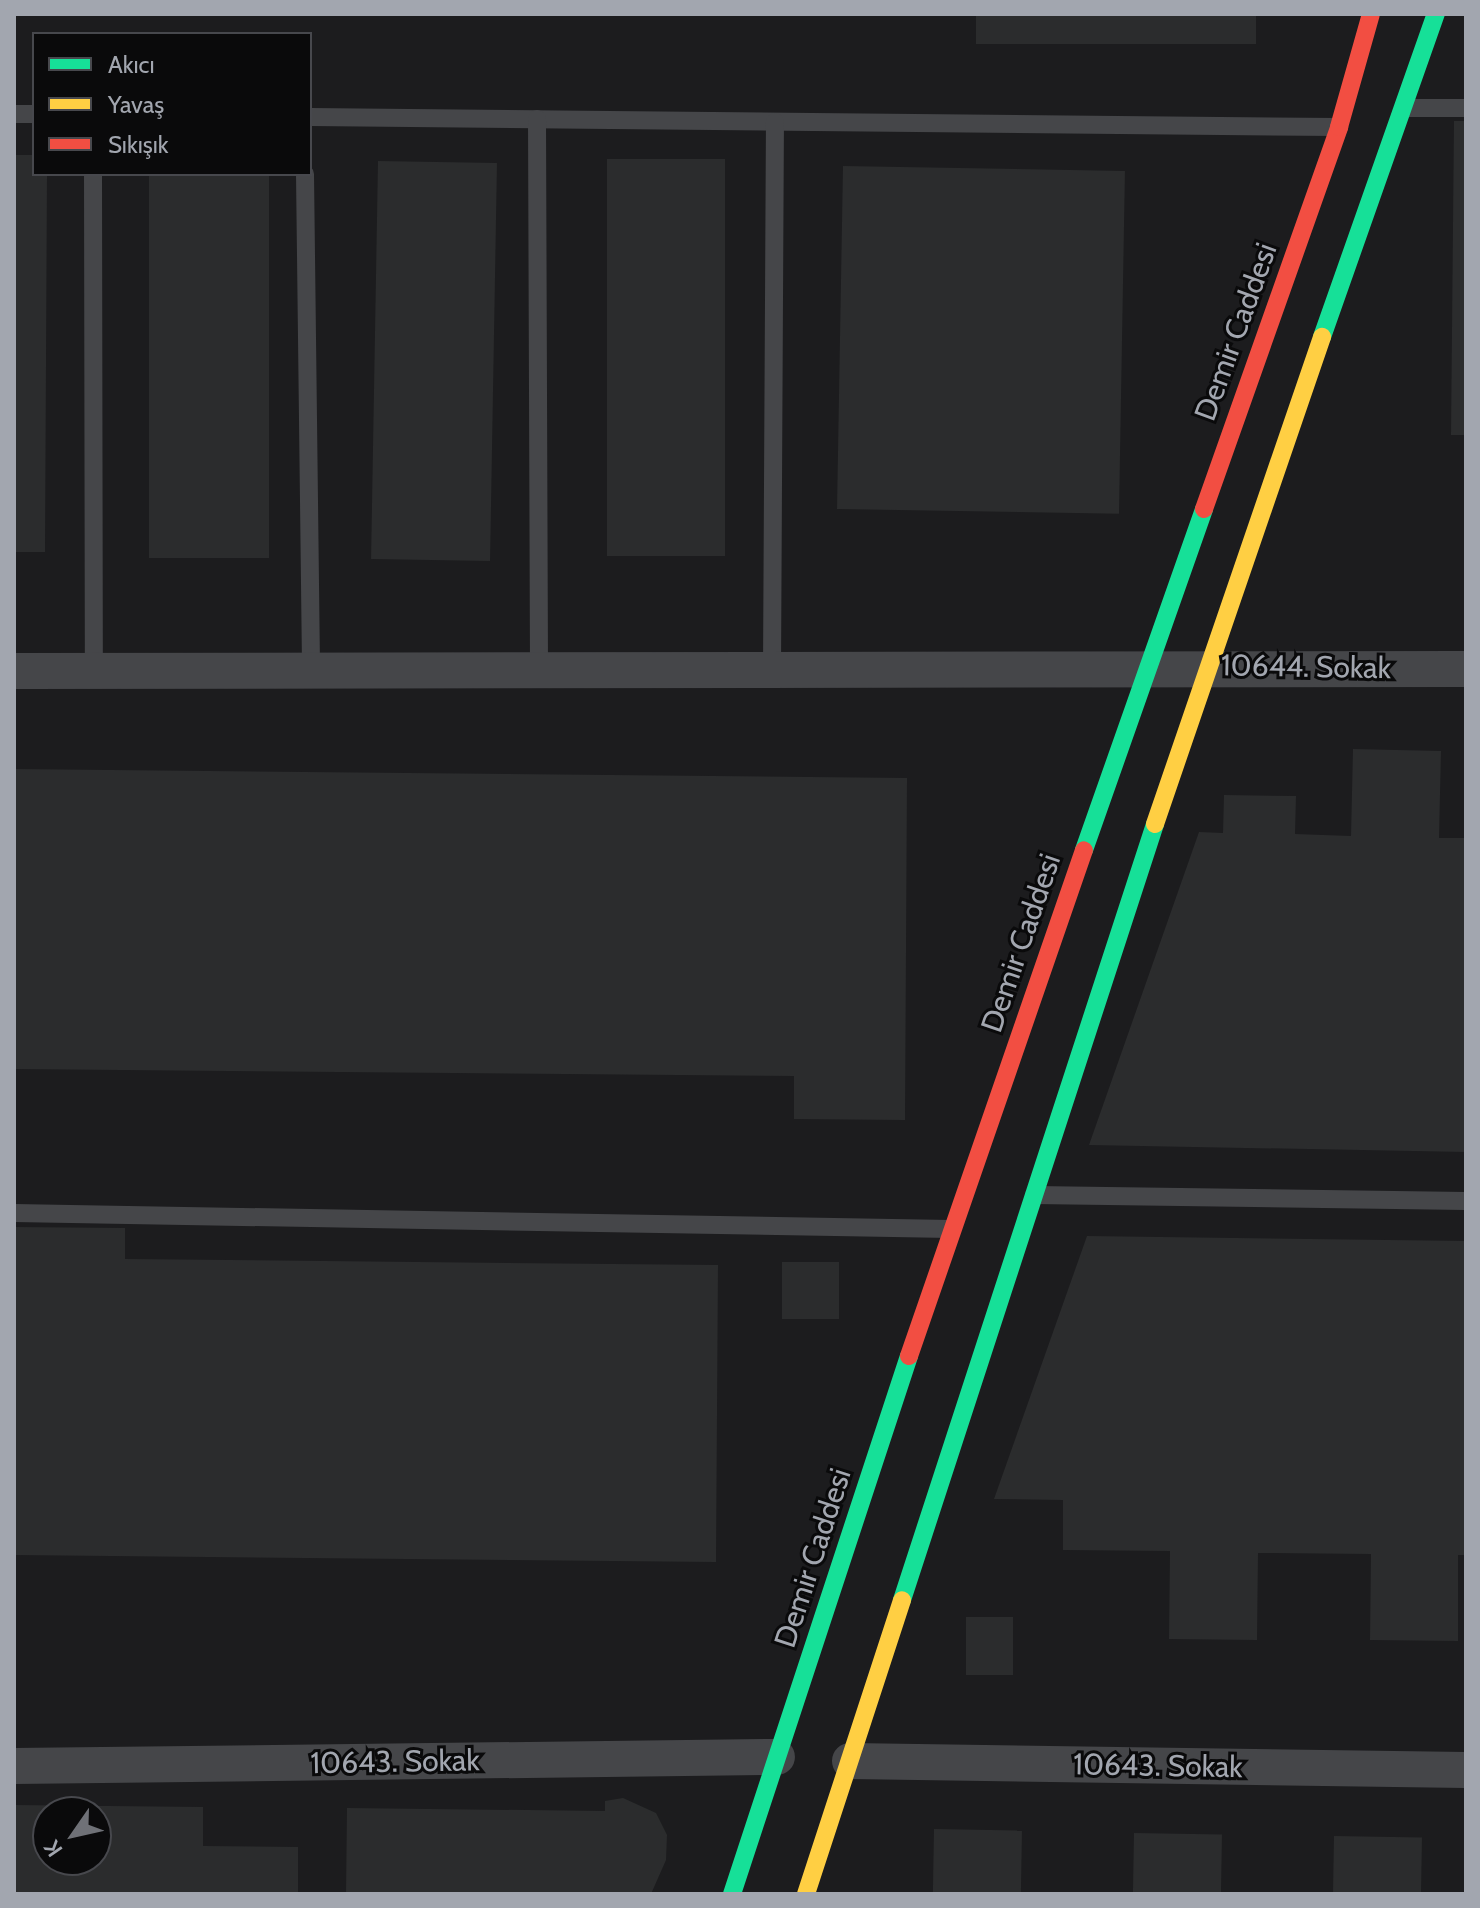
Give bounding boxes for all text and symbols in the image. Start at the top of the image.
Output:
legend [32,32,312,176]
text: Akıcı [108,50,155,79]
text: Yavaş [108,90,164,119]
text: Sıkışık [108,130,169,159]
street label: Demir Caddesi [1187,238,1285,426]
street label: 10644. Sokak [1221,648,1391,686]
street label: Demir Caddesi [974,849,1068,1037]
street label: Demir Caddesi [767,1464,859,1652]
street label: 10643. Sokak [310,1743,480,1781]
street label: 10643. Sokak [1073,1747,1243,1785]
north arrow [32,1796,112,1876]
text: K [38,1835,68,1862]

